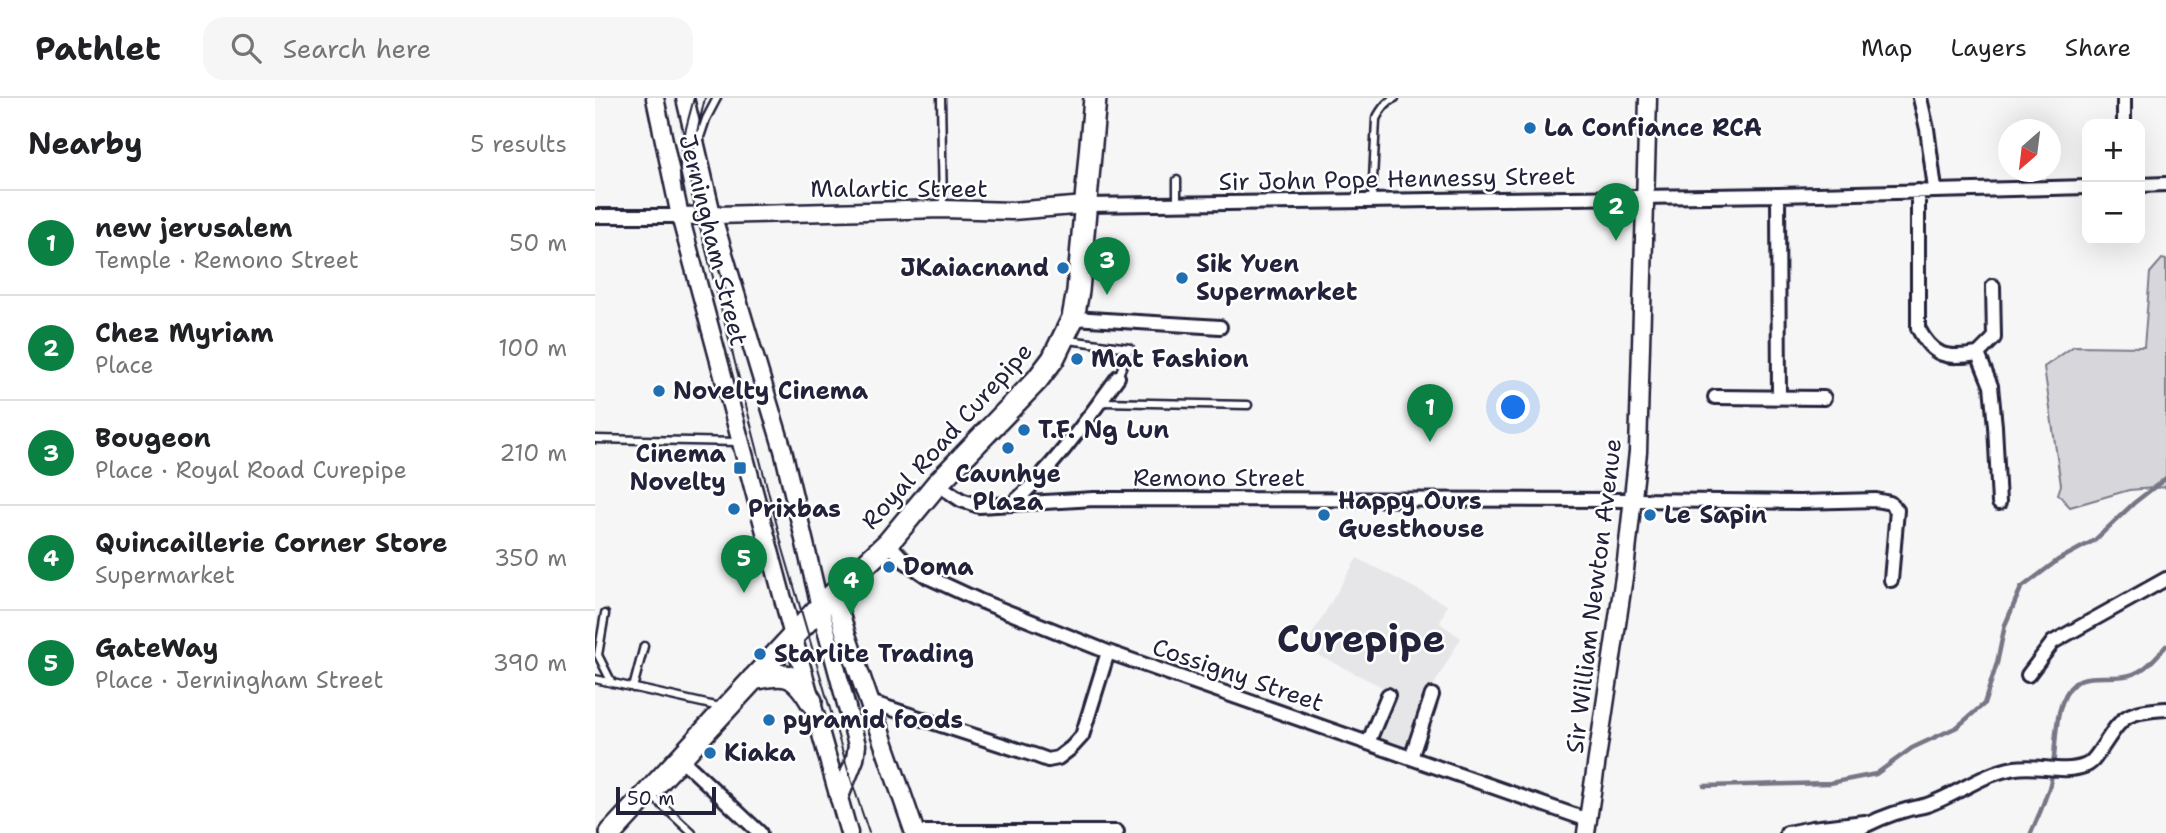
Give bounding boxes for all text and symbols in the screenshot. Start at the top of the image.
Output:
search box [203,17,693,80]
text: Pathlet [35,26,161,71]
icon: search [227,29,265,67]
text: Search here [283,31,431,66]
text: Map [1861,32,1912,64]
text: Layers [1950,32,2027,64]
text: Share [2065,32,2131,64]
place label: La Confiance RCA [1544,112,1762,144]
north arrow [1998,119,2061,182]
map controls [2082,119,2145,245]
button: + [2082,119,2145,182]
marker: La Confiance RCA [1522,120,1538,136]
text: Nearby [28,123,143,164]
text: 5 results [470,129,567,159]
street label: Jerningham Street [671,131,755,349]
street label: Sir John Pope Hennessy Street [1218,160,1576,198]
street label: Malartic Street [810,173,988,205]
button: − [2082,182,2145,245]
pin: 2 [1593,183,1639,241]
text: new jerusalem [95,210,292,245]
text: 1 [46,228,56,258]
text: 50 m [509,228,567,258]
pin: 3 [1084,237,1130,295]
text: Temple · Remono Street [95,245,359,275]
place label: Sik Yuen Supermarket [1196,248,1358,308]
place label: JKaiacnand [900,252,1049,284]
marker: JKaiacnand [1055,260,1071,276]
marker: Sik Yuen Supermarket [1174,270,1190,286]
text: Chez Myriam [95,315,274,350]
text: 2 [43,333,59,363]
text: 100 m [498,333,567,363]
street label: Royal Road Curepipe [854,336,1040,536]
place label: Mat Fashion [1091,343,1249,375]
text: Place [95,350,154,380]
marker: Mat Fashion [1069,351,1085,367]
place label: Novelty Cinema [673,375,869,407]
marker: Novelty Cinema [651,383,667,399]
pin: 1 [1407,384,1453,442]
your location [1496,390,1530,424]
place label: T.F. Ng Lun [1038,414,1169,446]
text: Bougeon [95,420,211,455]
marker: T.F. Ng Lun [1016,422,1032,438]
street label: Sir William Newton Avenue [1559,437,1629,755]
text: 3 [43,438,59,468]
text: 210 m [499,438,567,468]
place label: Cinema Novelty [630,438,727,498]
marker: Caunhye Plaza [1000,440,1016,456]
text: Place · Royal Road Curepipe [95,455,407,485]
place label: Caunhye Plaza [955,458,1061,518]
marker: Cinema Novelty [732,460,748,476]
street label: Remono Street [1133,462,1305,494]
place label: Happy Ours Guesthouse [1338,485,1484,545]
place label: Prixbas [748,493,841,525]
place label: Le Sapin [1664,499,1767,531]
marker: Prixbas [726,501,742,517]
marker: Happy Ours Guesthouse [1316,507,1332,523]
marker: Le Sapin [1642,507,1658,523]
text: Quincaillerie Corner Store [95,525,448,560]
pin: 5 [721,535,767,593]
text: 4 [43,543,59,573]
text: 350 m [494,543,567,573]
place label: Doma [903,551,974,583]
pin: 4 [828,557,874,615]
marker: Doma [881,559,897,575]
text: Supermarket [95,560,235,590]
district label: Curepipe [1277,613,1445,664]
text: GateWay [95,630,218,665]
street label: Cossigny Street [1148,631,1328,719]
place label: Starlite Trading [774,638,974,670]
marker: Starlite Trading [752,646,768,662]
text: 5 [44,648,58,678]
text: 390 m [493,648,567,678]
text: Place · Jerningham Street [95,665,384,695]
place label: pyramid foods [783,704,963,736]
marker: pyramid foods [761,712,777,728]
place label: Kiaka [724,737,796,769]
marker: Kiaka [702,745,718,761]
scale bar [616,784,716,816]
text: 50 m [627,786,675,811]

